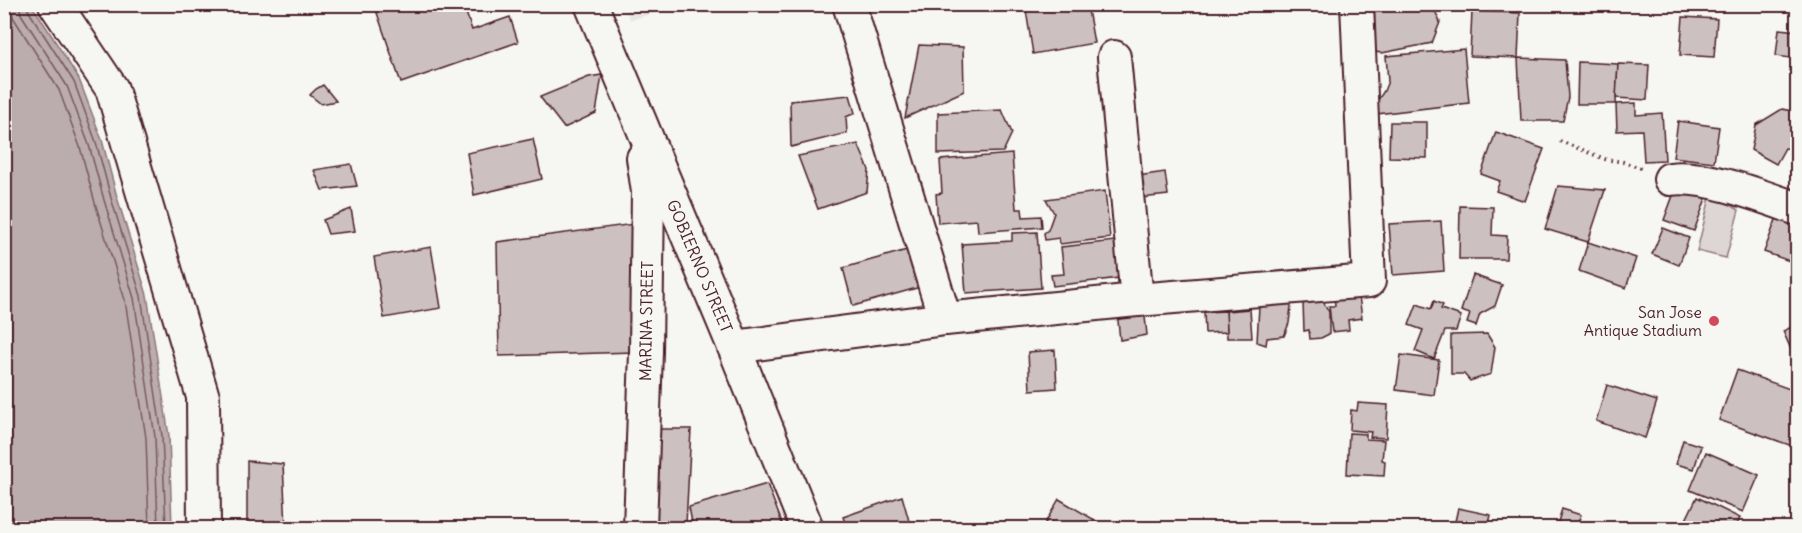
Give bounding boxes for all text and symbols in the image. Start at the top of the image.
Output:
street label: GOBIERNO STREET [663,196,737,336]
street label: MARINA STREET [635,261,657,381]
place label: San Jose Antique Stadium [1584,302,1702,340]
marker: San Jose Antique Stadium [1707,314,1721,328]

